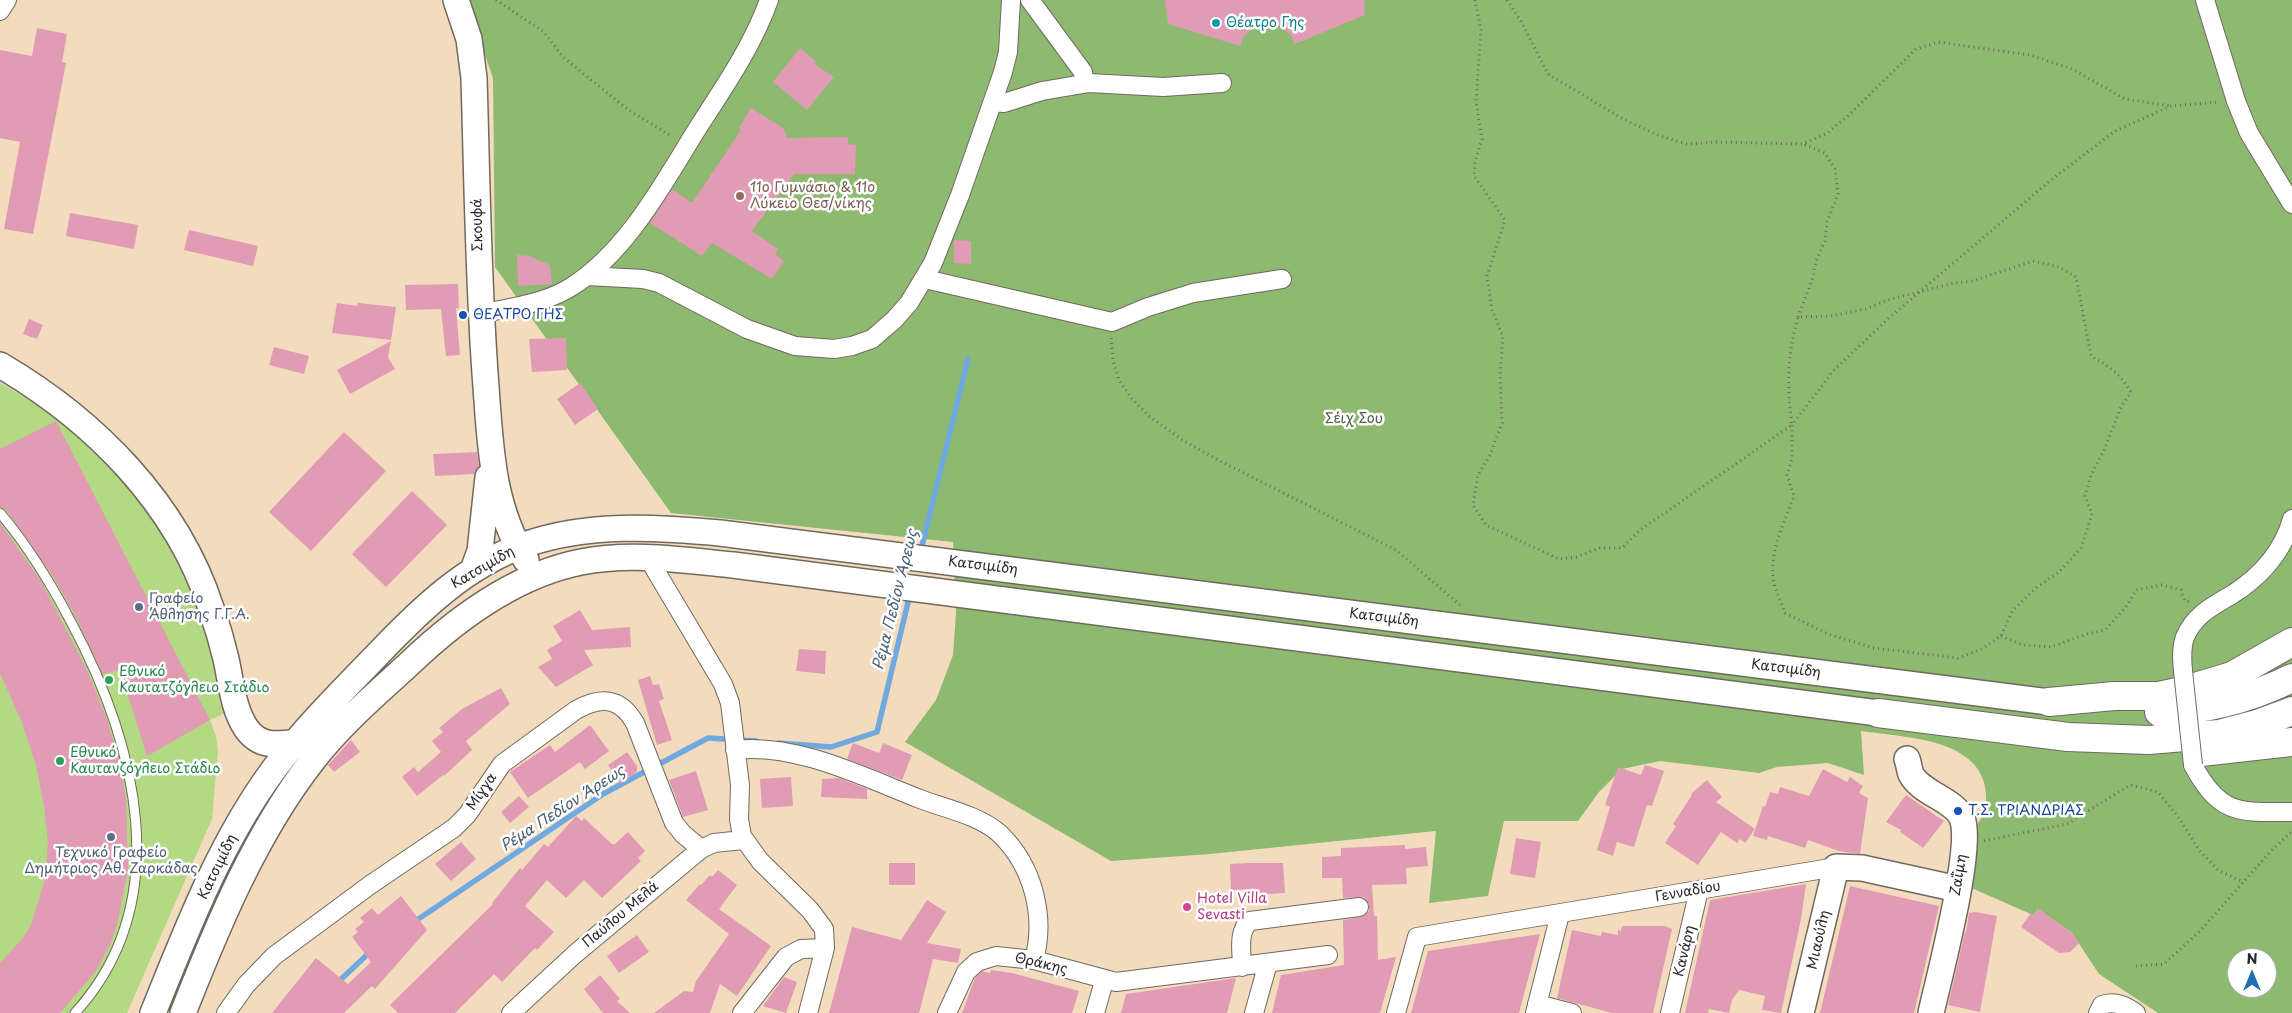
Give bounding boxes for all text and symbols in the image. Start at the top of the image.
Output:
place label: Θέατρο Γης [1226,15,1304,31]
marker: Θέατρο Γης [1210,17,1222,29]
place label: 11ο Γυμνάσιο & 11ο Λύκειο Θεσ/νίκης [750,180,875,212]
marker: 11ο Γυμνάσιο & 11ο Λύκειο Θεσ/νίκης [734,190,746,202]
street label: Σκουφά [469,198,487,252]
place label: ΘΕΑΤΡΟ ΓΗΣ [473,307,564,323]
marker: ΘΕΑΤΡΟ ΓΗΣ [457,309,469,321]
park label: Σέιχ Σου [1325,411,1383,427]
water label: Ρέμα Πεδίον Άρεως [870,528,922,672]
street label: Κατσιμίδη [448,543,518,593]
street label: Κατσιμίδη [947,553,1019,579]
place label: Γραφείο Άθλησης Γ.Γ.Α. [149,591,250,624]
marker: Γραφείο Άθλησης Γ.Γ.Α. [133,601,145,613]
street label: Κατσιμίδη [1348,605,1420,631]
street label: Κατσιμίδη [1750,656,1822,682]
place label: Εθνικό Καυτατζόγλειο Στάδιο [119,664,269,696]
marker: Εθνικό Καυτατζόγλειο Στάδιο [103,674,115,686]
place label: Εθνικό Καυτανζόγλειο Στάδιο [70,745,220,778]
marker: Εθνικό Καυτανζόγλειο Στάδιο [54,755,66,767]
water label: Ρέμα Πεδίον Άρεως [498,762,628,856]
street label: Μίγγα [463,770,501,814]
place label: Τ.Σ. ΤΡΙΑΝΔΡΙΑΣ [1968,803,2084,819]
marker: Τ.Σ. ΤΡΙΑΝΔΡΙΑΣ [1952,805,1964,817]
marker: Τεχνικό Γραφείο Δημήτριος Αθ. Ζαρκάδας [105,831,117,843]
street label: Κατσιμίδη [195,832,241,902]
place label: Τεχνικό Γραφείο Δημήτριος Αθ. Ζαρκάδας [24,845,198,878]
street label: Ζαΐμη [1947,853,1971,897]
street label: Παύλου Μελά [580,878,662,952]
street label: Γενναδίου [1654,878,1722,906]
place label: Hotel Villa Sevasti [1197,891,1267,924]
marker: Hotel Villa Sevasti [1181,901,1193,913]
street label: Μιαούλη [1804,909,1834,971]
street label: Κανάρη [1671,924,1699,978]
north arrow [2227,948,2277,998]
text: N [2246,948,2258,969]
street label: Θράκης [1013,950,1069,978]

